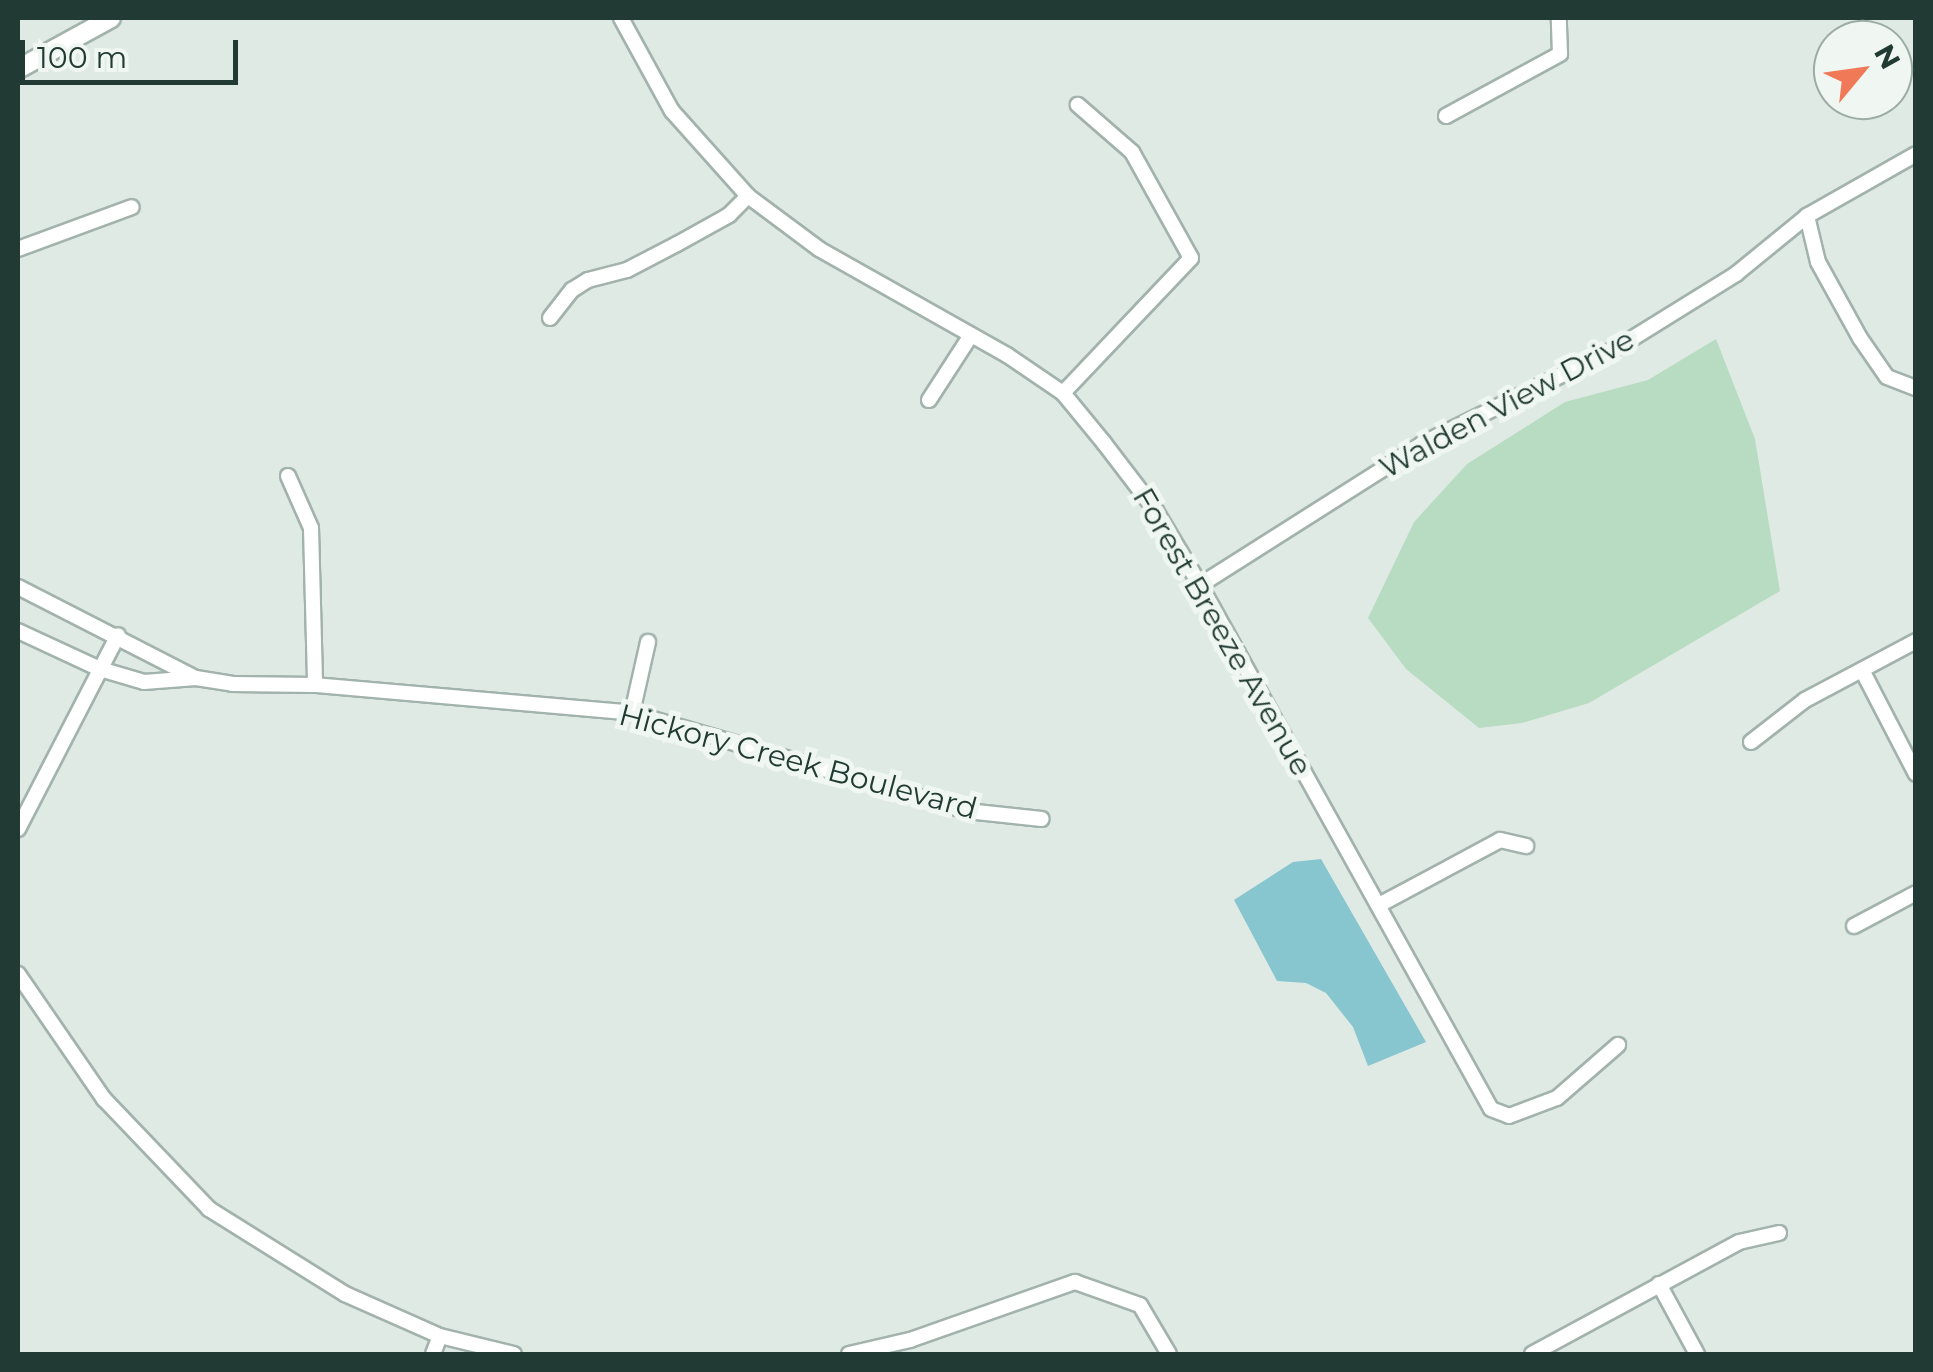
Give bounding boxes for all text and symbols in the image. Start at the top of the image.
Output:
scale bar [25,20,242,82]
north arrow [1813,20,1913,120]
text: N [1867,38,1908,75]
text: 100 m [37,39,127,76]
street label: Walden View Drive [1374,322,1640,486]
street label: Forest Breeze Avenue [1125,482,1319,782]
street label: Hickory Creek Boulevard [615,697,981,827]

